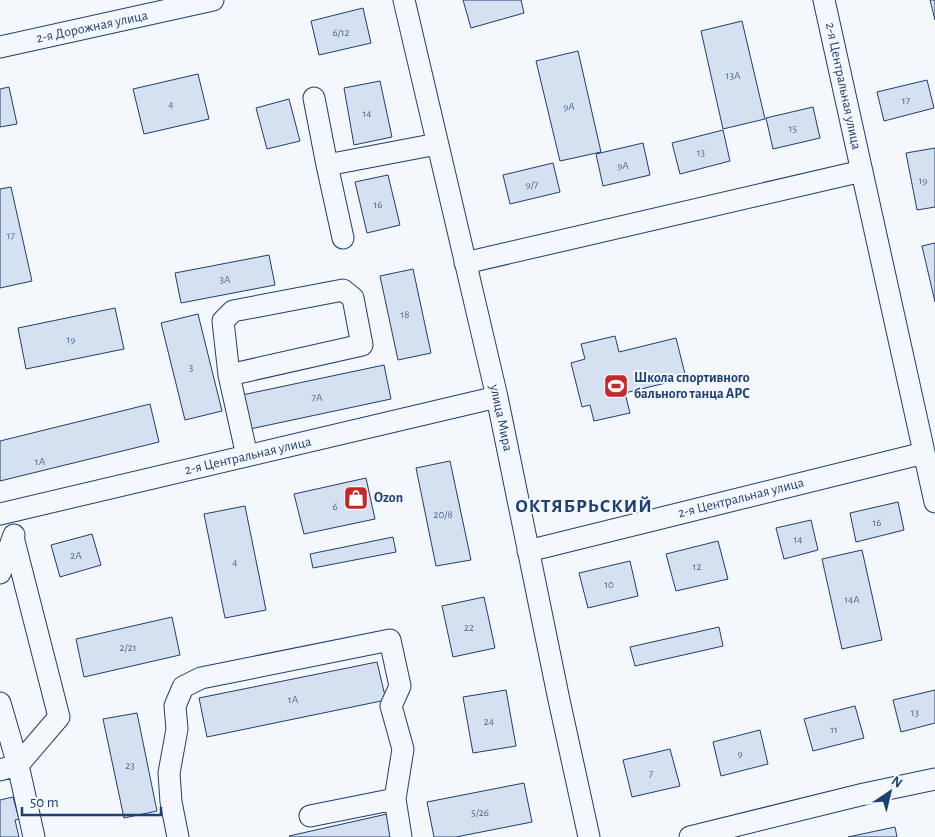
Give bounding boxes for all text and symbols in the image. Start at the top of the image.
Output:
street label: 2-я Дорожная улица [35,8,150,46]
street label: 2-я Центральная улица [823,21,863,151]
house number: 6/12 [332,27,350,38]
house number: 13А [726,70,741,81]
house number: 17 [902,95,911,106]
house number: 4 [168,99,174,110]
house number: 9А [563,101,575,112]
house number: 14 [362,108,372,119]
house number: 15 [789,123,798,134]
house number: 13 [697,147,706,158]
house number: 9А [617,160,629,171]
house number: 19 [919,175,927,186]
house number: 9/7 [526,179,539,190]
house number: 16 [374,199,382,210]
house number: 17 [7,230,16,241]
house number: 3А [220,274,231,285]
house number: 18 [401,309,410,320]
house number: 19 [67,334,75,345]
house number: 3 [189,362,194,373]
place label: Школа спортивного бального танца АРС [634,371,750,401]
sports icon: Школа спортивного бального танца АРС [603,373,629,399]
street label: улица Мира [487,382,515,453]
house number: 7А [311,392,323,403]
street label: 2-я Центральная улица [183,434,313,477]
house number: 1А [35,456,46,467]
street label: 2-я Центральная улица [676,475,806,520]
shop icon: Ozon [343,485,369,511]
place label: Ozon [374,491,403,505]
district label: ОКТЯБРЬСКИЙ [515,496,653,516]
house number: 6 [332,501,338,512]
house number: 20/8 [433,509,453,520]
house number: 16 [873,517,881,528]
house number: 14 [793,534,803,545]
house number: 2А [70,550,82,561]
house number: 4 [232,557,238,568]
house number: 12 [693,561,701,572]
house number: 10 [604,579,614,590]
house number: 14А [844,594,860,605]
house number: 22 [464,622,474,633]
house number: 2/21 [120,642,136,653]
house number: 1А [288,694,299,705]
house number: 13 [911,707,920,718]
house number: 24 [484,716,494,727]
house number: 11 [830,724,838,735]
house number: 9 [737,748,743,759]
house number: 23 [125,760,135,771]
north arrow [865,767,915,817]
house number: 7 [649,768,654,779]
text: N [889,774,905,791]
scale bar [22,784,161,816]
text: 50 m [30,795,59,810]
house number: 5/26 [471,807,489,818]

